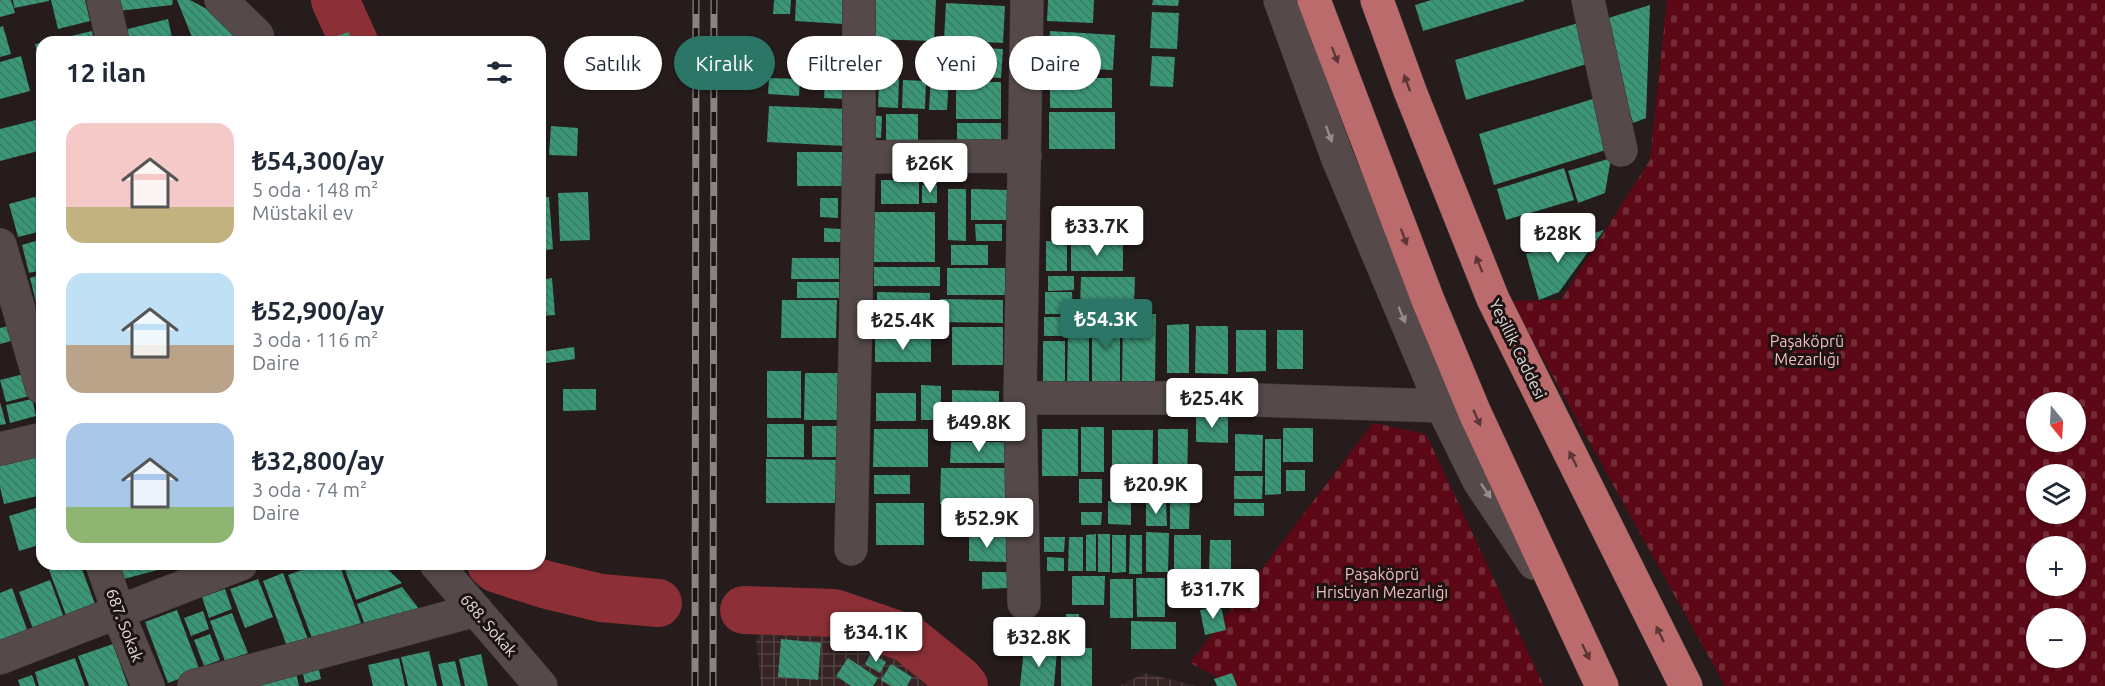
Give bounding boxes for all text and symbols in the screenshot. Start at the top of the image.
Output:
chip: Satılık [564,36,662,90]
chip: Kiralık [674,36,775,90]
chip: Filtreler [787,36,903,90]
chip: Yeni [915,36,997,90]
chip: Daire [1009,36,1101,90]
one-way arrow [1330,46,1340,64]
icon: filters [483,56,516,89]
text: 12 ilan [66,58,146,87]
one-way arrow [1402,74,1412,92]
one-way arrow [1325,125,1334,143]
pin: ₺26K [894,143,966,194]
text: ₺54,300/ay [252,146,384,175]
icon: home [114,147,186,219]
text: ₺26K [906,151,954,174]
text: 5 oda · 148 m² [252,178,378,201]
text: Müstakil ev [252,201,353,224]
pin: ₺33.7K [1048,206,1146,257]
pin: ₺28K [1522,213,1594,264]
text: ₺33.7K [1065,214,1129,237]
text: ₺28K [1534,221,1582,244]
one-way arrow [1400,228,1410,246]
one-way arrow [1474,255,1484,273]
text: ₺52,900/ay [252,296,384,325]
street label: Yeşillik Caddesi [1486,296,1550,402]
icon: home [114,297,186,369]
pin: ₺54.3K [1057,299,1155,350]
pin: ₺25.4K [854,300,952,351]
one-way arrow [1398,306,1407,323]
text: ₺54.3K [1074,307,1138,330]
text: ₺25.4K [871,308,935,331]
text: 3 oda · 116 m² [252,328,378,351]
park label: Paşaköprü Mezarlığı [1770,332,1844,368]
text: Daire [252,351,300,374]
pin: ₺25.4K [1163,378,1261,429]
text: ₺25.4K [1180,386,1244,409]
north arrow [2026,392,2086,452]
map controls [2026,392,2086,668]
pin: ₺49.8K [930,402,1028,453]
one-way arrow [1473,409,1482,426]
text: ₺49.8K [947,410,1011,433]
text: ₺32,800/ay [252,446,384,475]
icon: home [114,447,186,519]
one-way arrow [1568,450,1578,467]
pin: ₺20.9K [1107,464,1205,515]
button: layers [2026,464,2086,524]
text: ₺20.9K [1124,472,1188,495]
text: 3 oda · 74 m² [252,478,367,501]
one-way arrow [1480,482,1492,498]
pin: ₺52.9K [938,498,1036,549]
text: Daire [252,501,300,524]
text: ₺52.9K [955,506,1019,529]
button: + [2026,536,2086,596]
park label: Paşaköprü Hristiyan Mezarlığı [1316,565,1448,601]
pin: ₺31.7K [1164,569,1262,620]
text: ₺31.7K [1181,577,1245,600]
street label: 687. Sokak [103,586,147,664]
street label: 688. Sokak [457,590,521,660]
button: − [2026,608,2086,668]
pin: ₺34.1K [827,612,925,663]
pin: ₺32.8K [990,617,1088,668]
text: ₺34.1K [844,620,908,643]
text: ₺32.8K [1007,625,1071,648]
one-way arrow [1655,625,1664,642]
one-way arrow [1581,643,1591,660]

